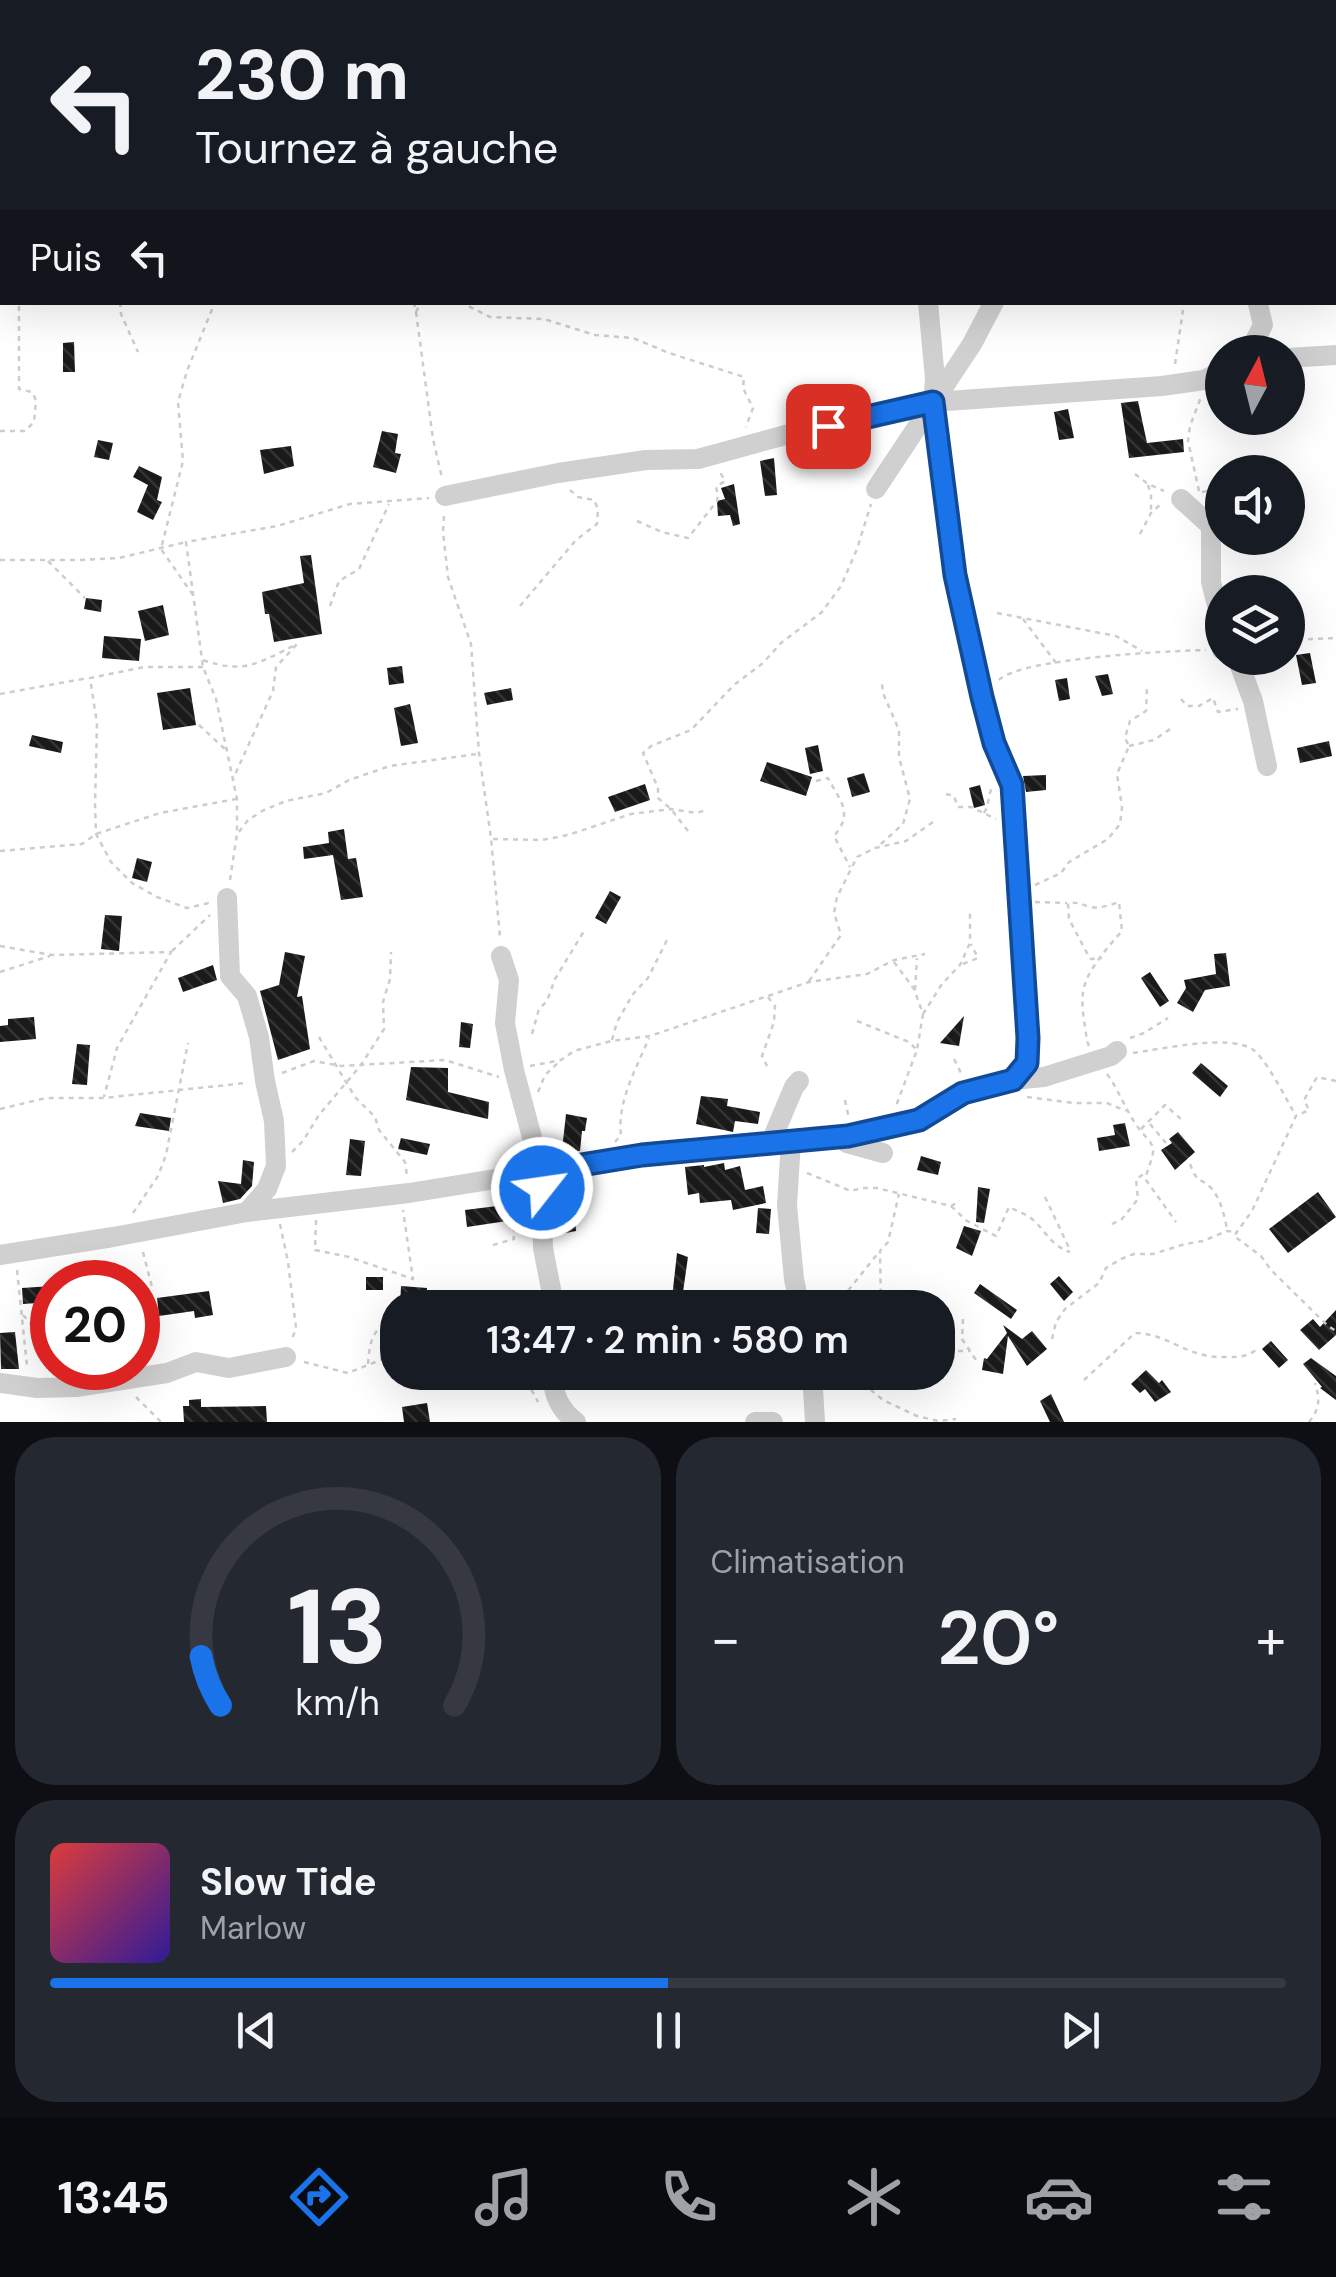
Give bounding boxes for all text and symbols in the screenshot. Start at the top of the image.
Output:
text: 230 m [195,30,409,121]
icon: left [30,40,160,170]
text: Tournez à gauche [195,118,558,177]
icon: left [122,230,177,285]
text: Puis [30,233,102,283]
north arrow [1205,335,1305,435]
map controls [1205,335,1305,675]
pin [786,384,871,469]
icon: arrive [801,399,856,454]
button: sound [1205,455,1305,555]
button: layers [1205,575,1305,675]
position arrow [490,1136,594,1240]
speed limit sign: 20 [30,1260,160,1390]
text: 13:47 · 2 min · 580 m [486,1315,849,1365]
text: Climatisation [711,1541,905,1583]
text: 13 [287,1560,388,1695]
text: 20° [937,1590,1059,1687]
text: − [711,1603,741,1675]
text: + [1256,1603,1286,1675]
text: km/h [296,1680,380,1726]
text: Slow Tide [200,1857,377,1907]
text: Marlow [200,1907,306,1949]
icon: previous [229,2003,284,2058]
icon: pause [641,2003,696,2058]
icon: next [1053,2003,1108,2058]
icon: directions [284,2162,354,2232]
icon: music [469,2162,539,2232]
icon: phone [654,2162,724,2232]
icon: climate [839,2162,909,2232]
icon: car [1024,2162,1094,2232]
icon: filters [1209,2162,1279,2232]
text: 13:45 [57,2168,170,2227]

